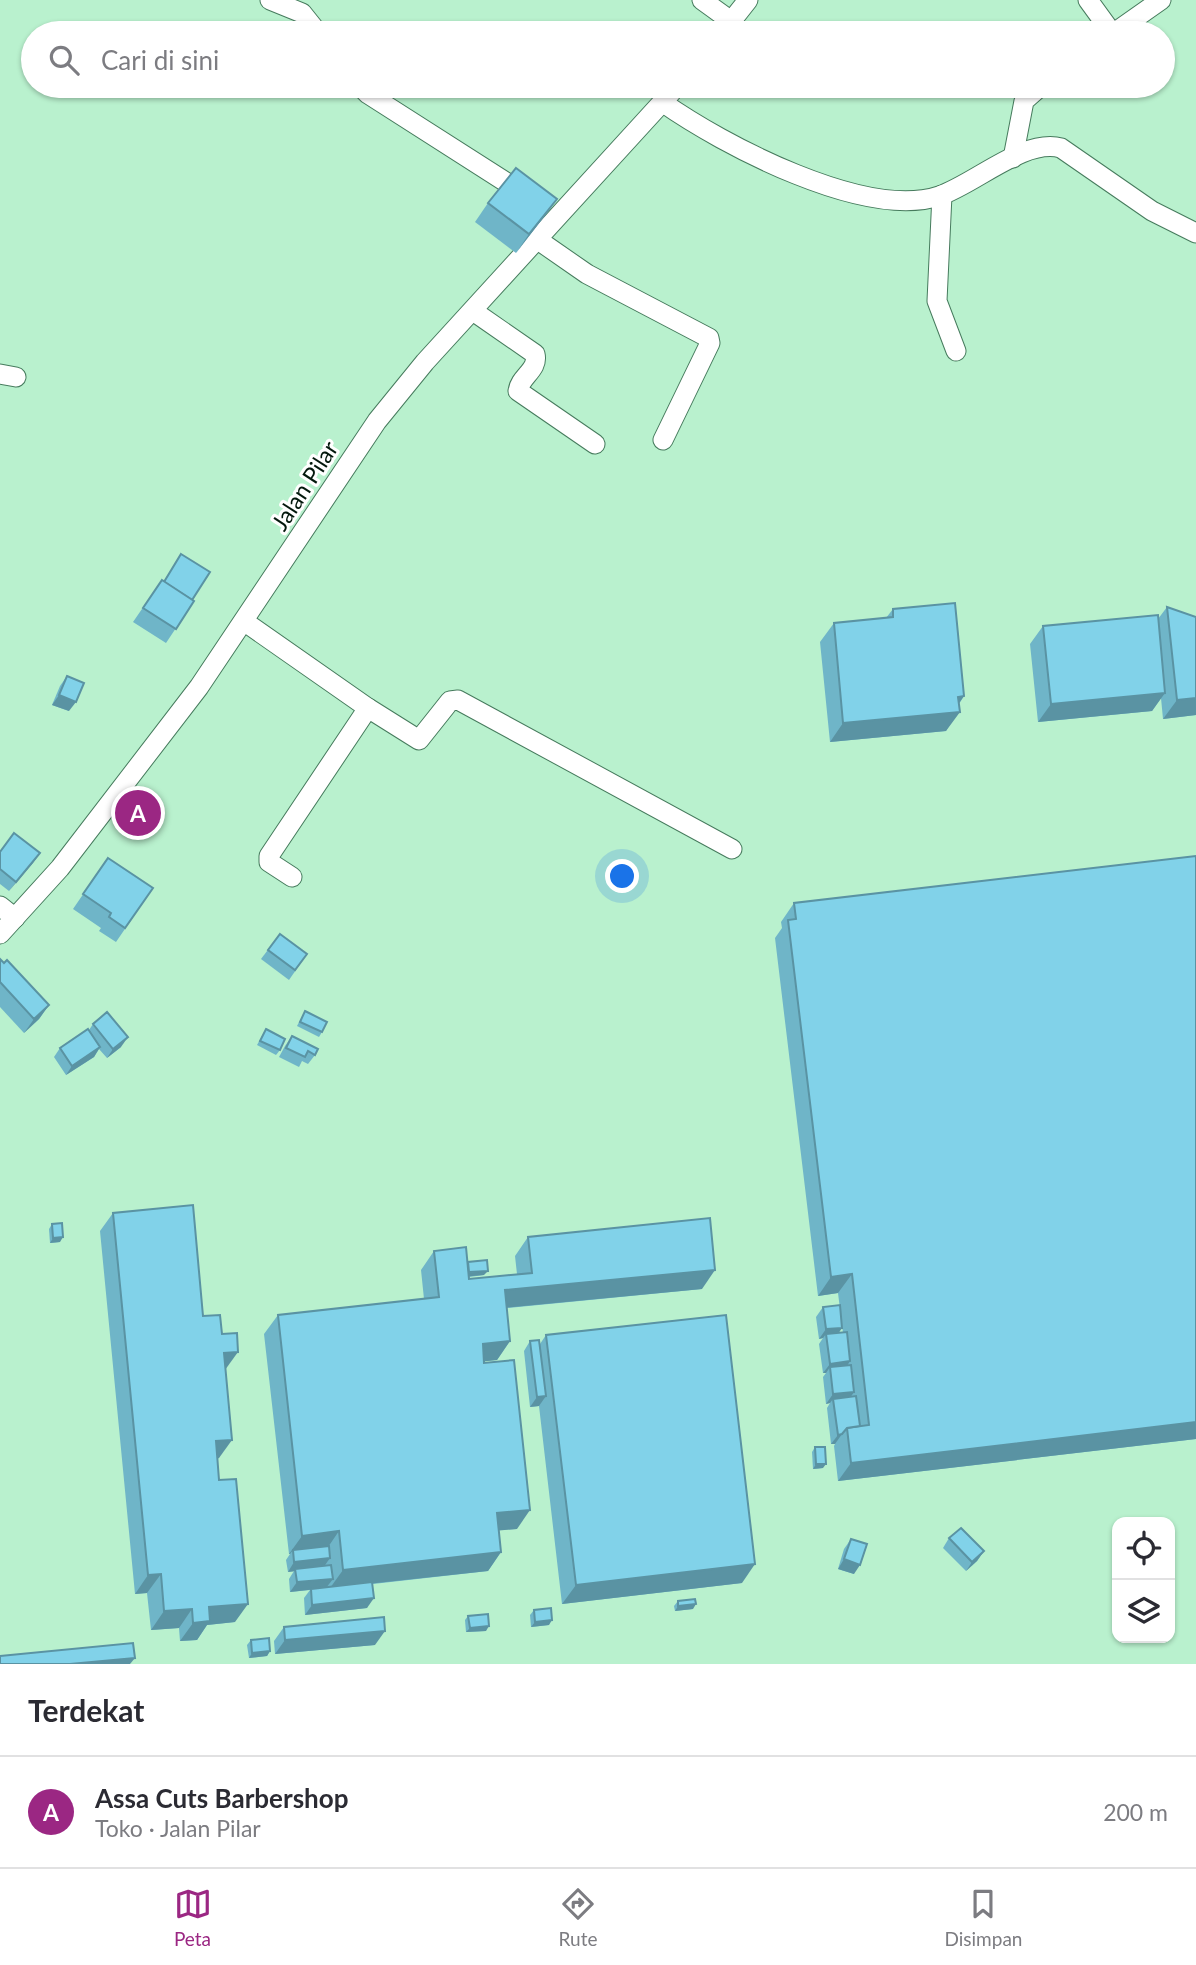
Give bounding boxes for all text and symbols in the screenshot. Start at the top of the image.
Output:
search box [21,21,1175,98]
icon: search [45,41,83,79]
text: Cari di sini [101,44,219,76]
street label: Jalan Pilar [265,435,344,535]
pin: A [115,787,161,839]
your location [605,859,639,893]
map controls [1112,1517,1175,1643]
button: locate [1112,1517,1175,1580]
button: layers [1112,1580,1175,1643]
text: Terdekat [28,1692,144,1728]
text: Assa Cuts Barbershop [95,1782,348,1814]
text: A [43,1798,59,1826]
text: 200 m [1103,1798,1168,1826]
text: Toko · Jalan Pilar [95,1814,261,1842]
tab: Peta [174,1885,212,1950]
tab: Rute [559,1885,597,1950]
tab: Disimpan [945,1885,1022,1950]

